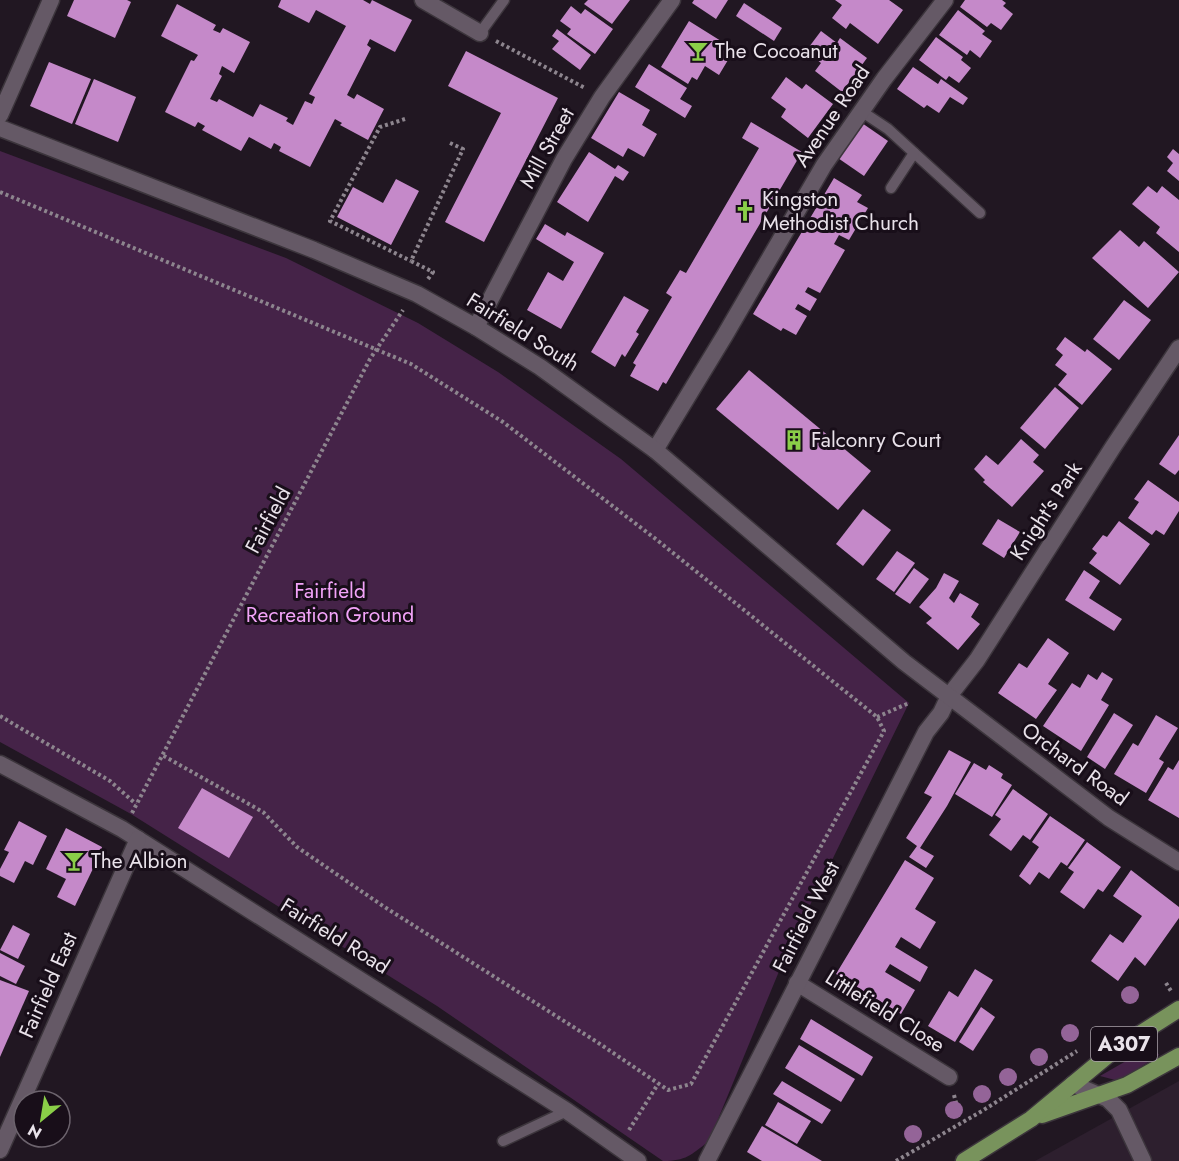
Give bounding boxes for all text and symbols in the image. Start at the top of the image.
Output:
place label: The Cocoanut [715,36,837,66]
bar icon: The Cocoanut [686,39,710,63]
street label: Avenue Road [787,59,877,173]
street label: Mill Street [512,102,582,194]
place label: Kingston Methodist Church [762,184,919,238]
church icon: Kingston Methodist Church [733,199,757,223]
street label: Fairfield South [461,285,585,379]
place label: Falconry Court [811,425,941,455]
building icon: Falconry Court [782,428,806,452]
street label: Knight's Park [1003,455,1090,566]
street label: Fairfield [238,481,298,559]
park label: Fairfield Recreation Ground [246,576,414,630]
street label: Orchard Road [1015,715,1135,813]
place label: The Albion [91,846,188,876]
bar icon: The Albion [62,849,86,873]
street label: Fairfield West [765,856,847,978]
street label: Fairfield Road [275,891,395,981]
street label: Fairfield East [11,927,85,1043]
street label: Littlefield Close [819,962,951,1060]
road number: A307 [1091,1027,1157,1061]
north arrow [12,1089,72,1149]
text: N [23,1118,46,1145]

